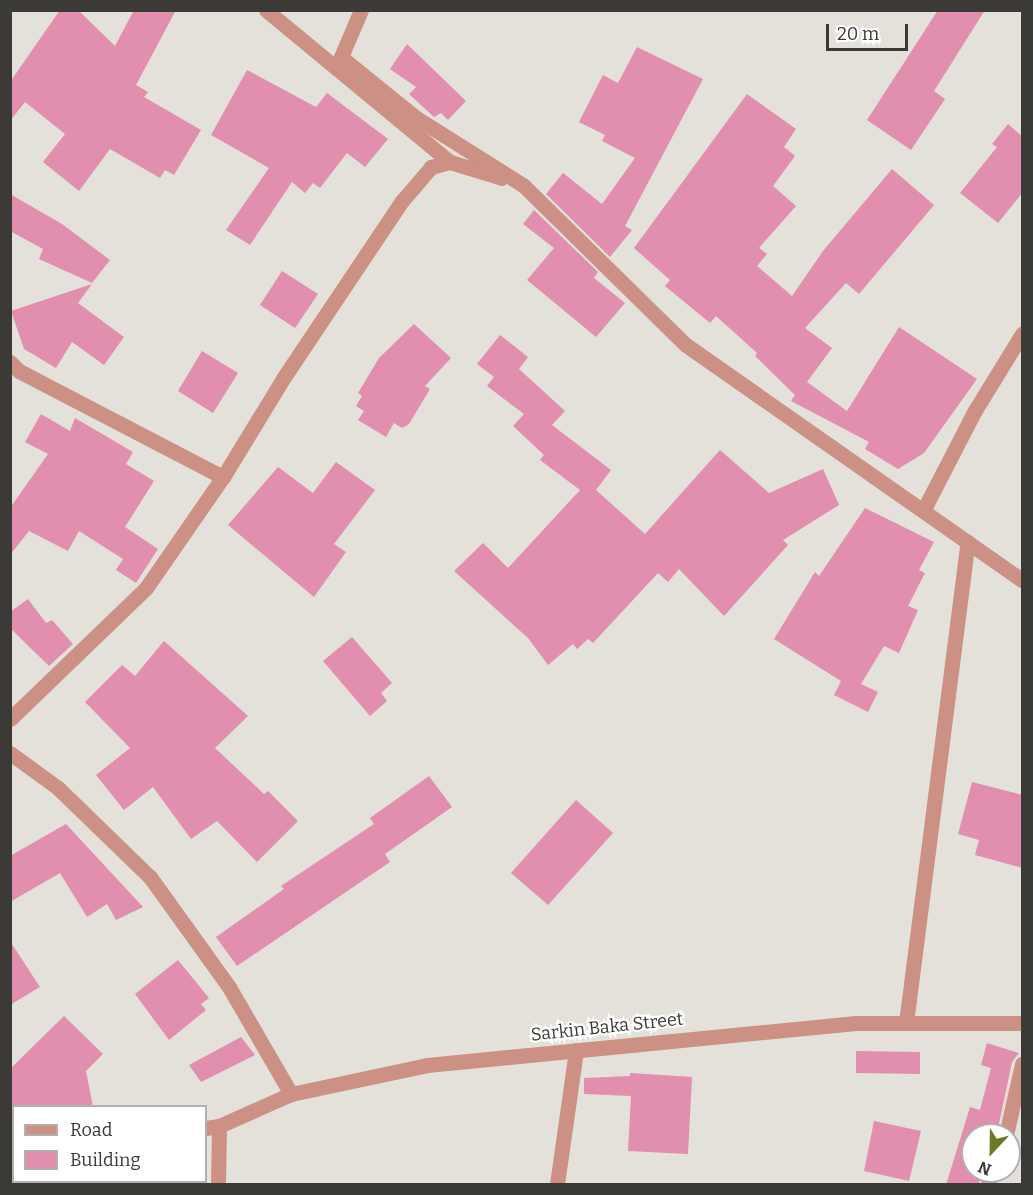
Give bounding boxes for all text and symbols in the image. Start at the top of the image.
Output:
scale bar [829,12,912,50]
text: 20 m [837,23,879,45]
street label: Sarkin Baka Street [530,1008,684,1046]
legend [12,1105,207,1183]
text: Road [70,1119,112,1141]
north arrow [961,1123,1021,1183]
text: Building [70,1149,141,1171]
text: N [976,1157,994,1179]

